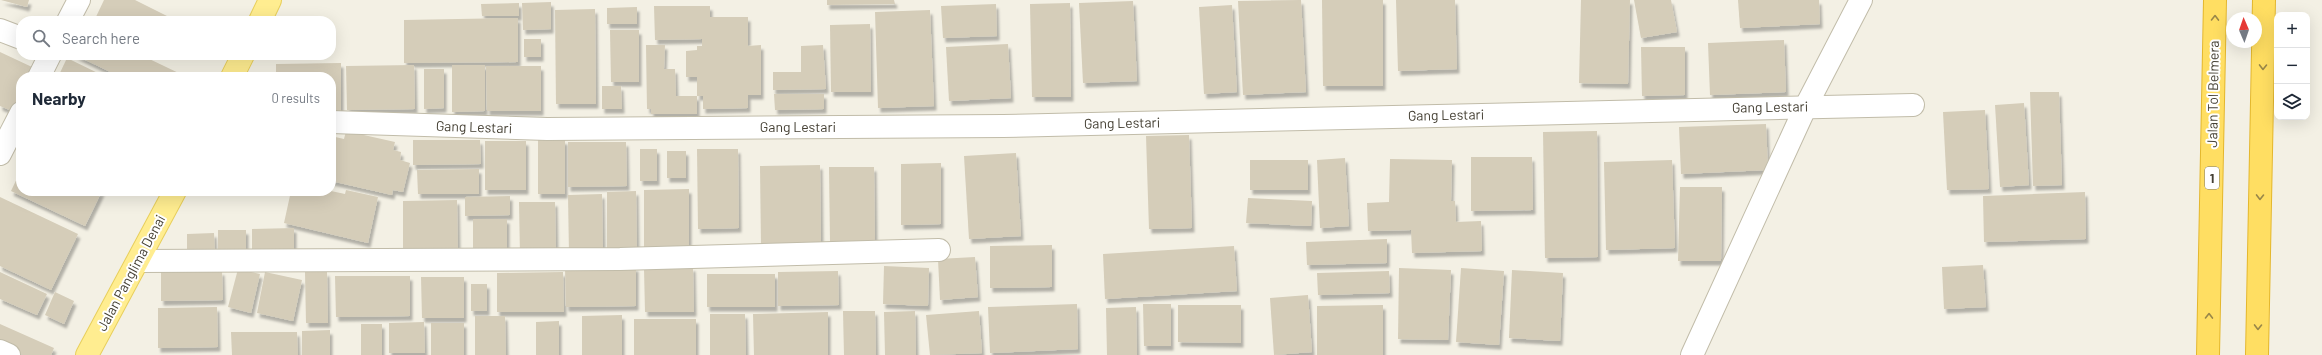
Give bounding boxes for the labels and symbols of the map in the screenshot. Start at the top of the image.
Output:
north arrow [2226,12,2262,48]
one-way arrow [2211,15,2219,21]
street label: Jalan Tol Belmera [2203,40,2222,148]
one-way arrow [2259,64,2267,70]
street label: Gang Lestari [1732,97,1808,116]
street label: Gang Lestari [1408,105,1484,124]
street label: Gang Lestari [1084,113,1160,132]
street label: Gang Lestari [436,117,512,136]
street label: Gang Lestari [760,118,836,135]
road number: 1 [2205,167,2219,189]
one-way arrow [2256,194,2265,200]
street label: Jalan Panglima Denai [93,212,168,334]
one-way arrow [2205,313,2213,319]
one-way arrow [2254,324,2262,330]

